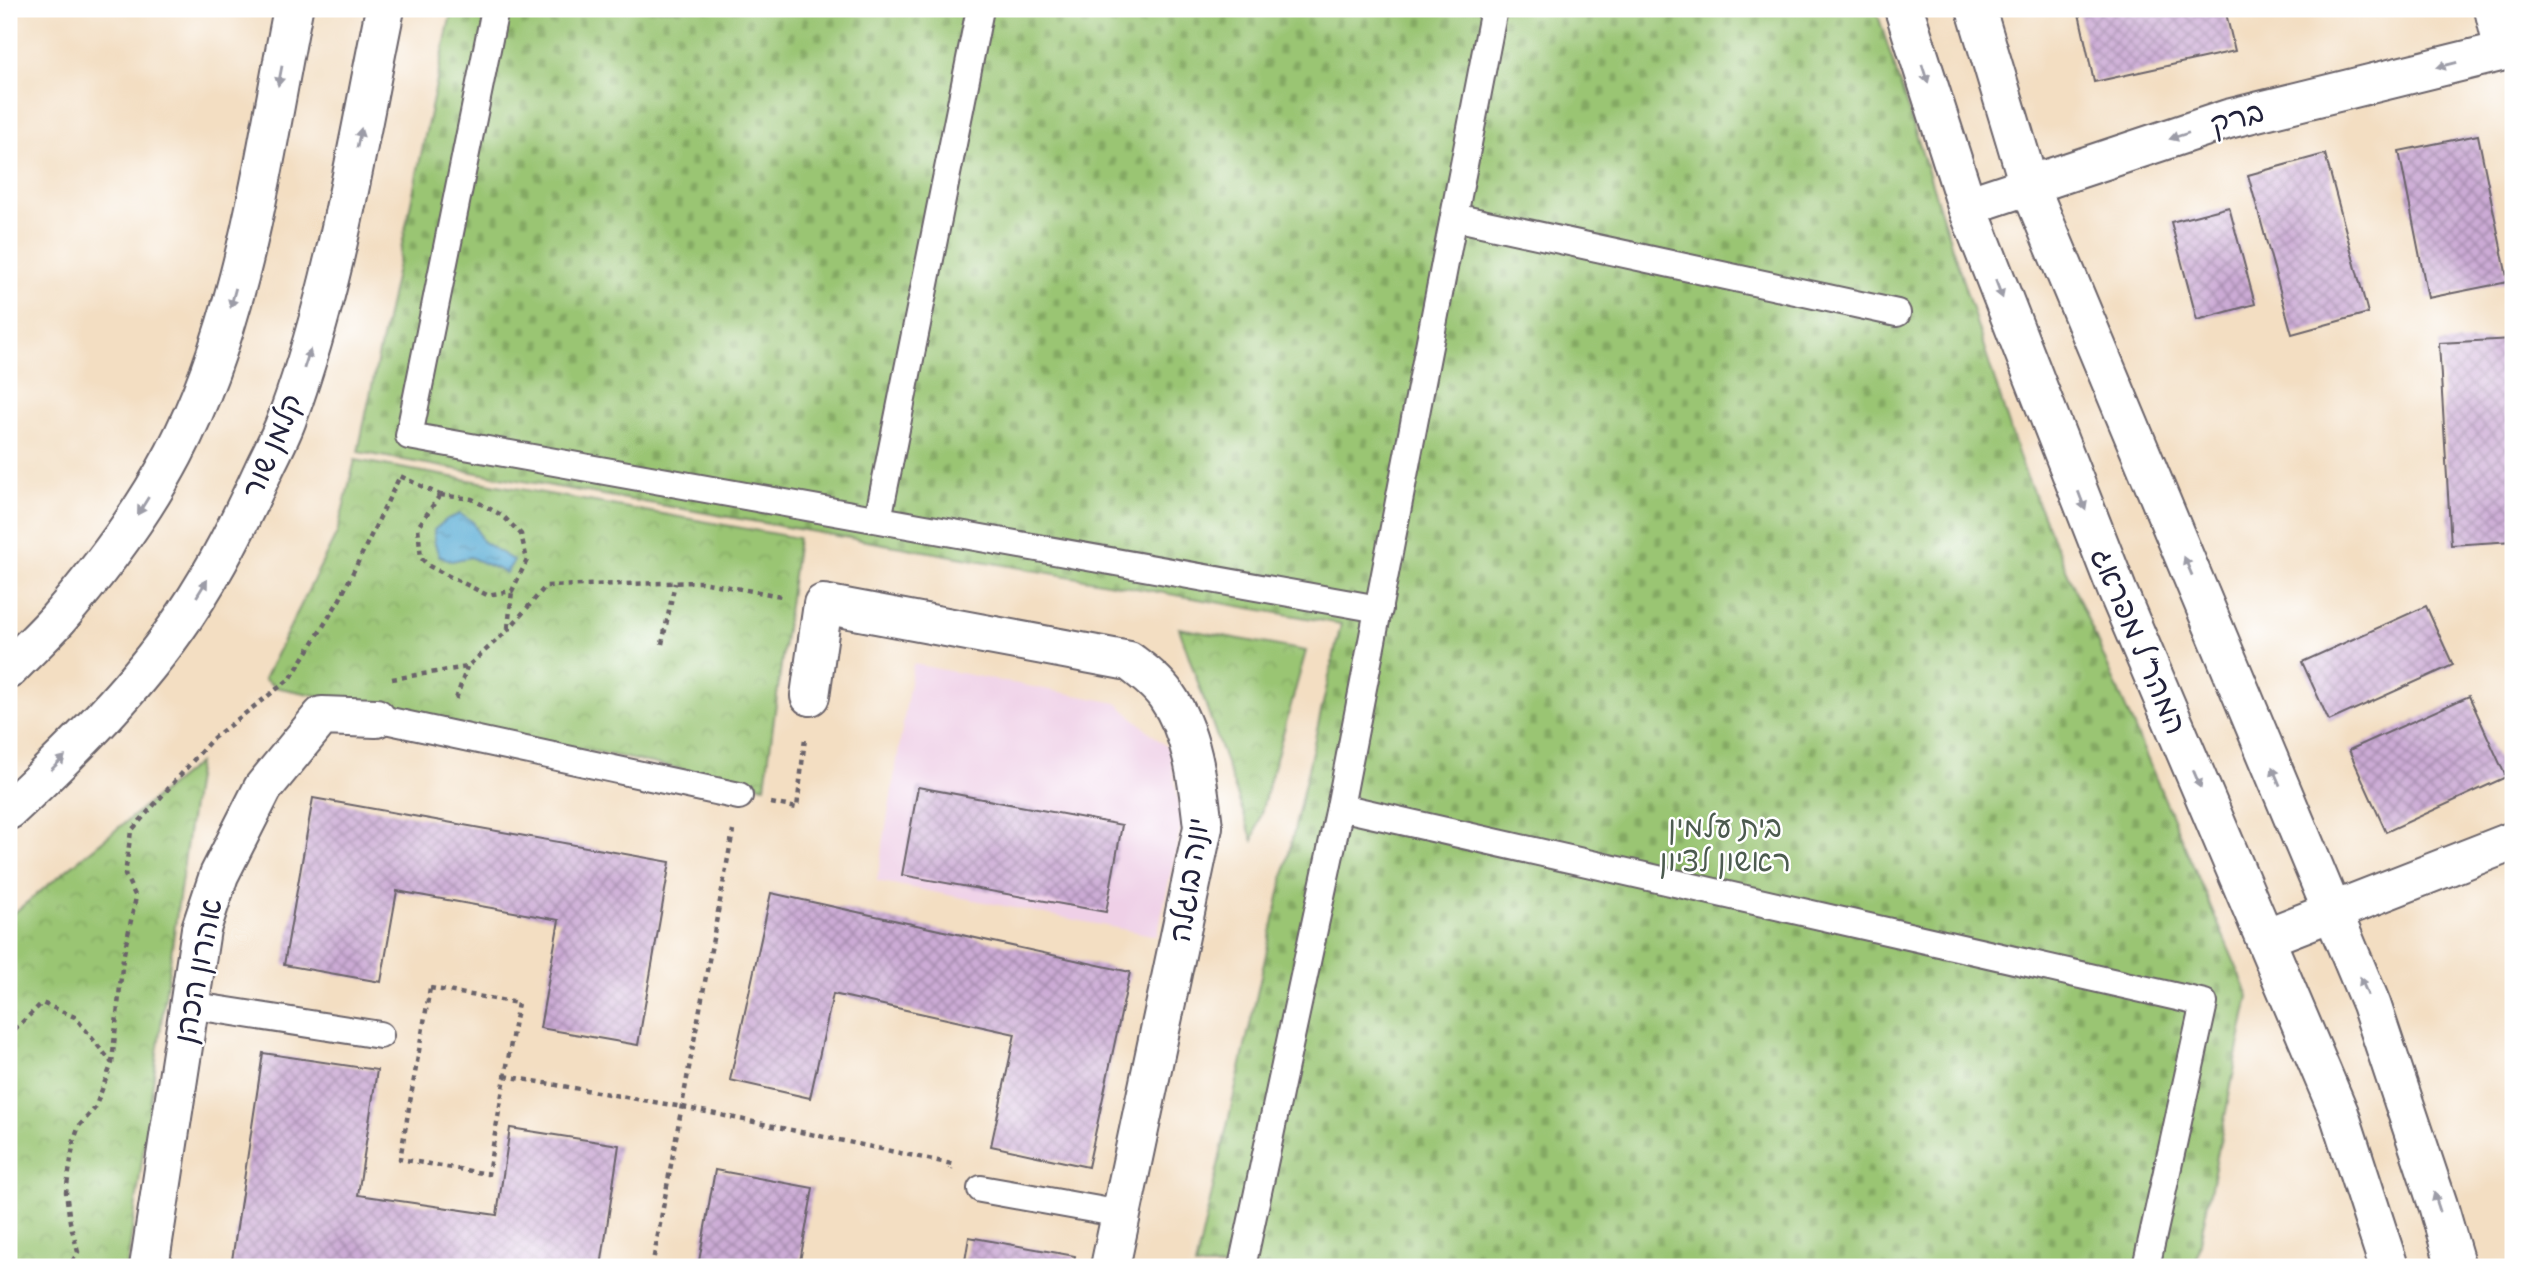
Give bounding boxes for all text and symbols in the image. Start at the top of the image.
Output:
one-way arrow [2436,60,2458,71]
one-way arrow [1920,63,1930,84]
one-way arrow [274,65,285,87]
street label: ברק [2206,92,2268,144]
one-way arrow [353,127,364,149]
one-way arrow [2169,131,2190,141]
one-way arrow [1994,278,2005,299]
one-way arrow [228,288,238,309]
one-way arrow [302,348,313,369]
street label: קלמן שור [233,388,311,504]
one-way arrow [2076,490,2087,511]
one-way arrow [136,496,149,516]
street label: המהר"ל מפראג [2083,542,2195,740]
one-way arrow [2183,556,2194,577]
one-way arrow [196,578,209,597]
one-way arrow [49,755,66,771]
one-way arrow [2270,766,2281,787]
one-way arrow [2192,768,2203,789]
park label: בית עלמין ראשון לציון [1659,808,1791,880]
street label: יונה בוגלה [1160,815,1218,945]
street label: אהרון הכהן [165,895,231,1047]
one-way arrow [2358,976,2369,997]
one-way arrow [2431,1191,2441,1212]

